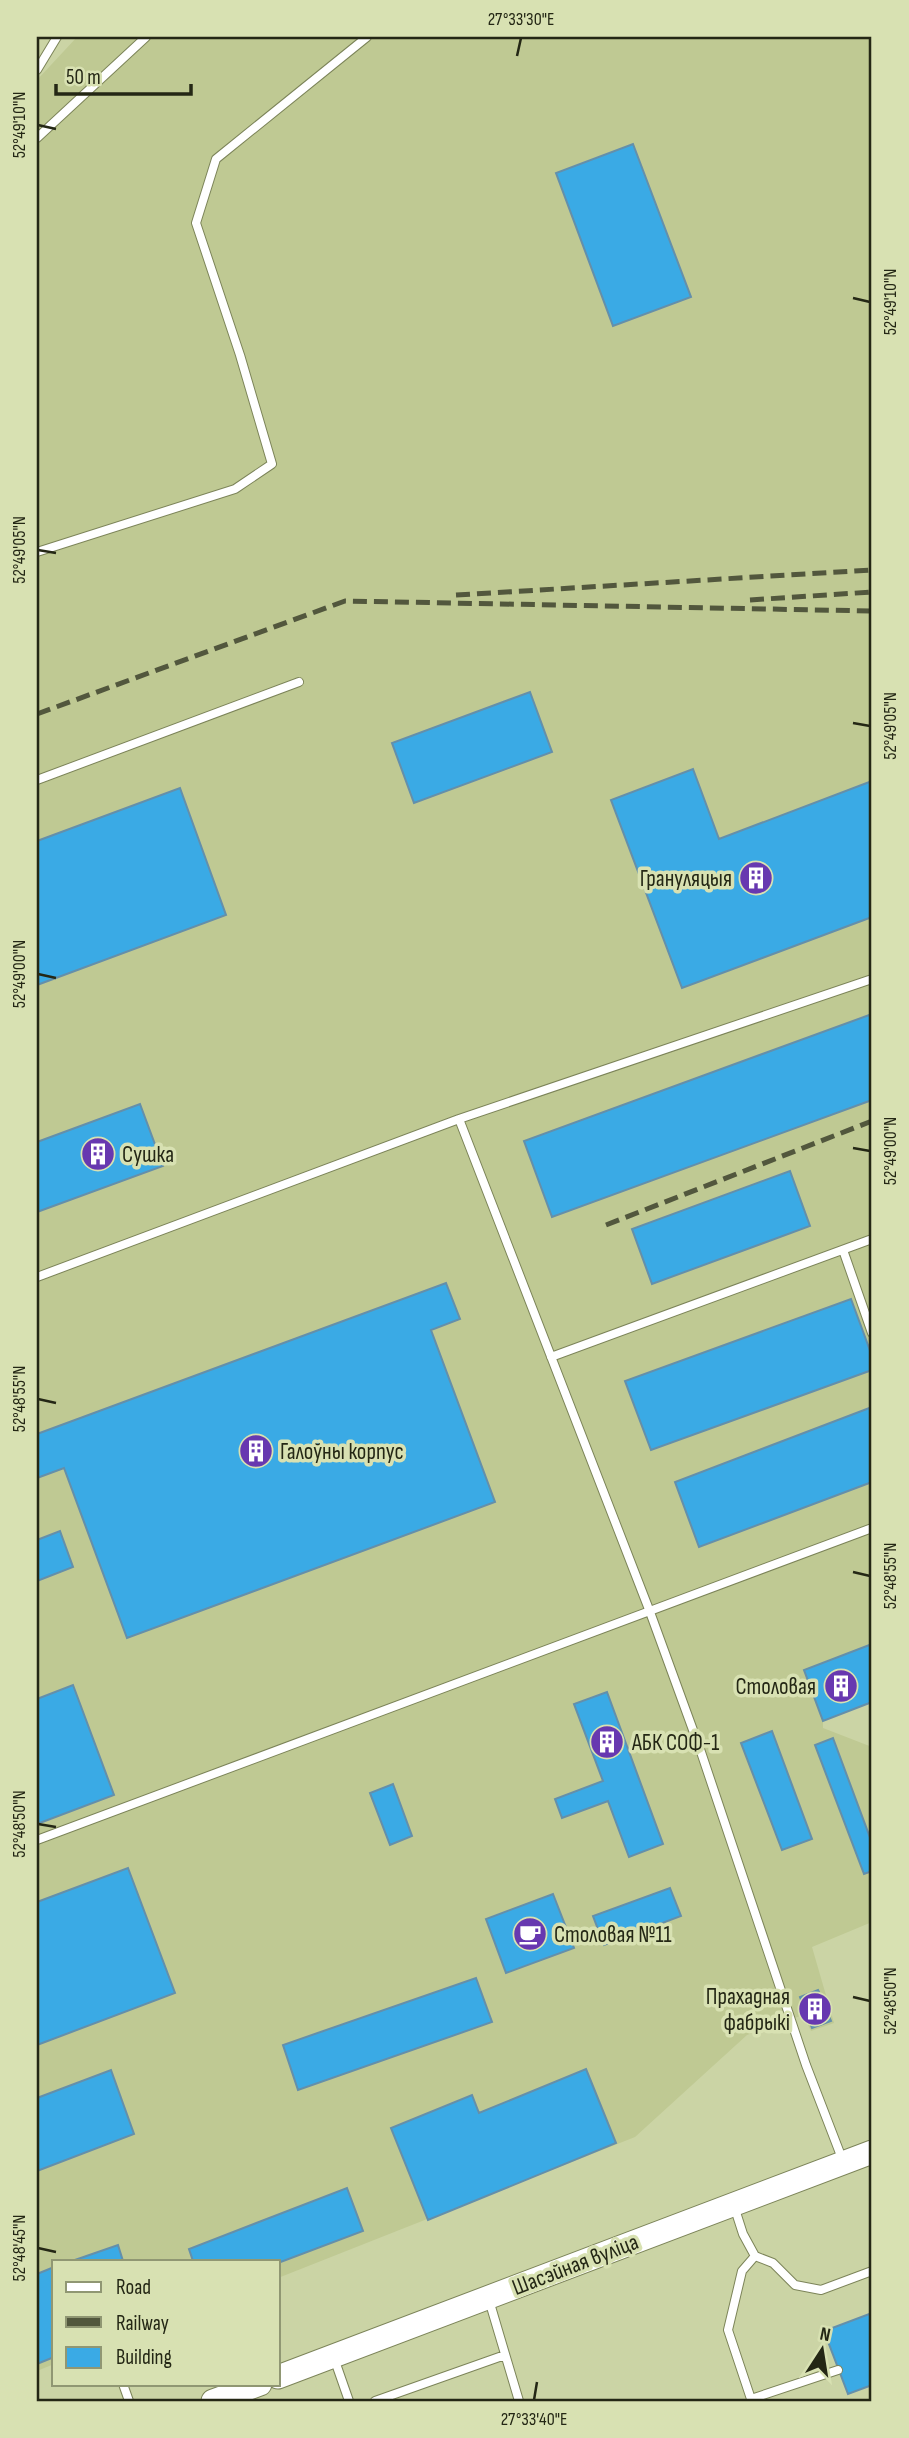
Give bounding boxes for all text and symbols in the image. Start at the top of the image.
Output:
text: 27°33'30"E [488,9,554,30]
scale bar [56,52,191,96]
text: 50 m [66,65,101,90]
text: 52°49'10"N [9,92,30,158]
text: 52°49'10"N [880,269,901,335]
text: 52°49'05"N [9,516,30,584]
text: 52°49'05"N [880,692,901,760]
building icon: Грануляцыя [737,859,775,897]
place label: Грануляцыя [640,865,732,893]
text: 52°49'00"N [9,940,30,1008]
text: 52°49'00"N [880,1117,901,1185]
building icon: Сушка [79,1135,117,1173]
place label: Сушка [122,1141,174,1169]
text: 52°48'55"N [9,1366,30,1432]
building icon: Галоўны корпус [237,1432,275,1470]
place label: Галоўны корпус [280,1438,404,1466]
text: 52°48'55"N [880,1543,901,1609]
building icon: Столовая [822,1667,860,1705]
place label: Столовая [736,1673,816,1701]
building icon: АБК СОФ-1 [588,1723,626,1761]
place label: АБК СОФ-1 [631,1729,719,1757]
text: 52°48'50"N [9,1790,30,1858]
cafe icon: Столовая №11 [511,1915,549,1953]
place label: Столовая №11 [554,1921,672,1949]
text: 52°48'50"N [880,1967,901,2035]
place label: Прахадная фабрыкі [706,1983,790,2037]
building icon: Прахадная фабрыкі [796,1990,834,2028]
text: 52°48'45"N [9,2215,30,2281]
street label: Шасэйная вуліца [508,2228,642,2302]
legend [52,2260,280,2386]
text: Road [116,2275,151,2300]
text: Railway [116,2311,169,2336]
north arrow [786,2316,856,2386]
text: N [818,2323,833,2347]
text: Building [116,2345,172,2370]
text: 27°33'40"E [501,2409,567,2430]

